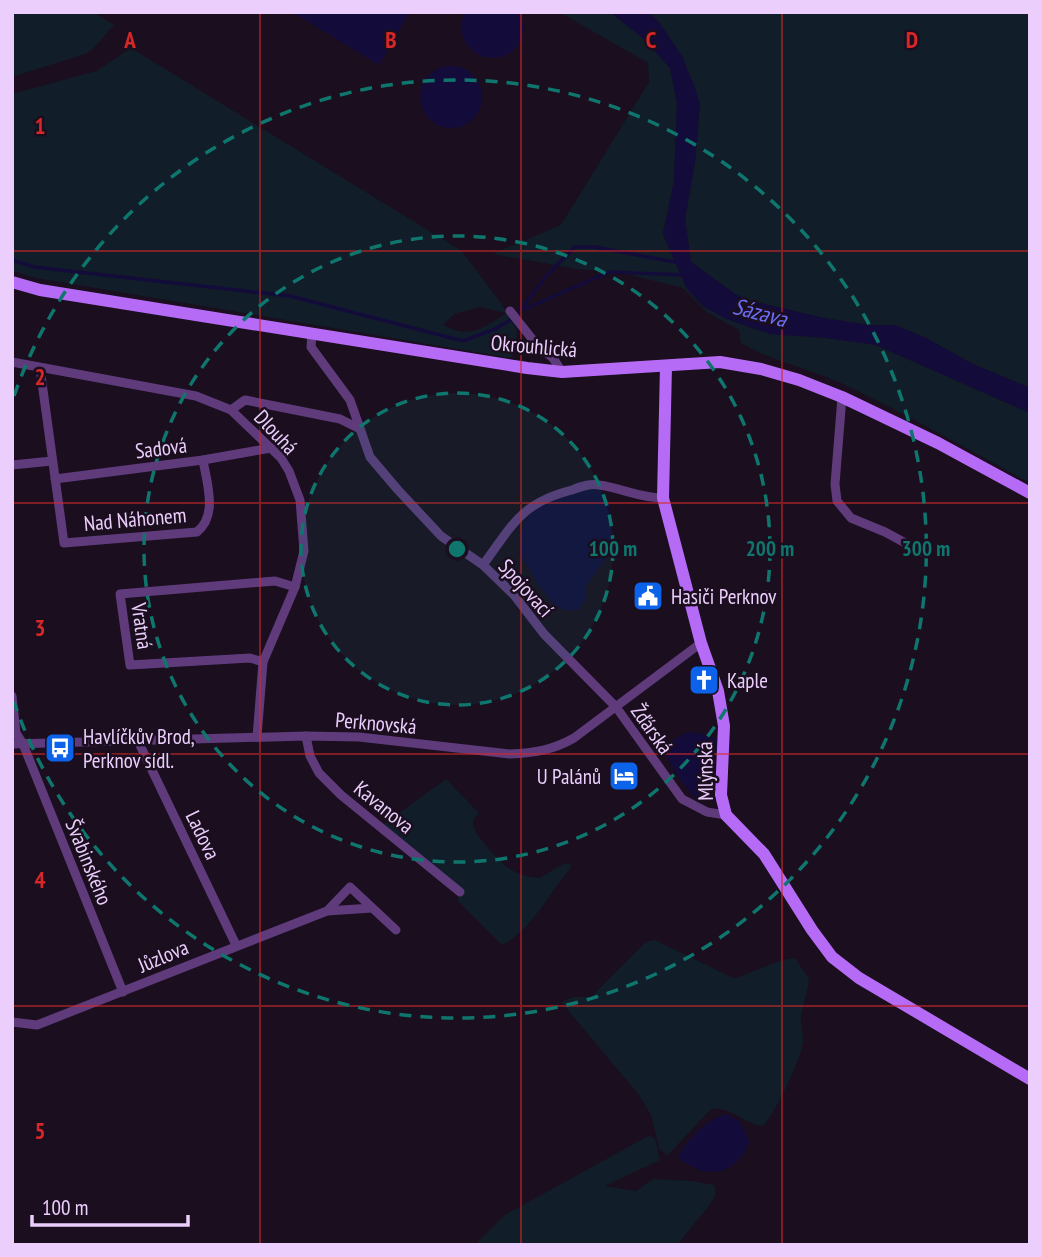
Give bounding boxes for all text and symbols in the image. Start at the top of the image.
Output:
text: A [123,25,136,54]
text: B [385,25,397,54]
text: C [646,25,657,54]
text: D [906,25,918,54]
text: 1 [35,111,46,140]
water label: Sázava [730,291,792,334]
street label: Okrouhlická [490,329,578,363]
text: 2 [35,362,46,391]
street label: Dlouhá [248,404,304,460]
street label: Sadová [134,431,188,465]
street label: Nad Náhonem [83,501,187,537]
text: 100 m [589,535,637,562]
text: 200 m [746,535,794,562]
text: 300 m [902,535,950,562]
centre of rings [445,537,469,561]
street label: Spojovací [493,553,559,623]
public building icon: Hasiči Perknov [631,579,665,613]
place label: Hasiči Perknov [671,583,777,610]
street label: Vratná [125,600,159,651]
text: 3 [35,613,46,642]
church icon: Kaple [687,663,721,697]
place label: Kaple [727,667,768,694]
street label: Žďárská [625,699,679,759]
street label: Perknovská [334,706,418,740]
place label: Havlíčkův Brod, Perknov sídl. [83,723,195,774]
bus stop icon: Havlíčkův Brod, Perknov sídl. [43,731,77,765]
street label: Mlýnská [691,741,719,801]
hotel icon: U Palánů [607,759,641,793]
place label: U Palánů [537,763,601,790]
street label: Kavanova [348,775,420,839]
street label: Ladova [180,806,226,864]
street label: Švabinského [60,815,118,909]
text: 4 [35,865,46,894]
street label: Jůzlova [133,933,192,979]
text: 5 [35,1116,46,1145]
scale bar [32,1184,187,1228]
text: 100 m [42,1194,88,1221]

